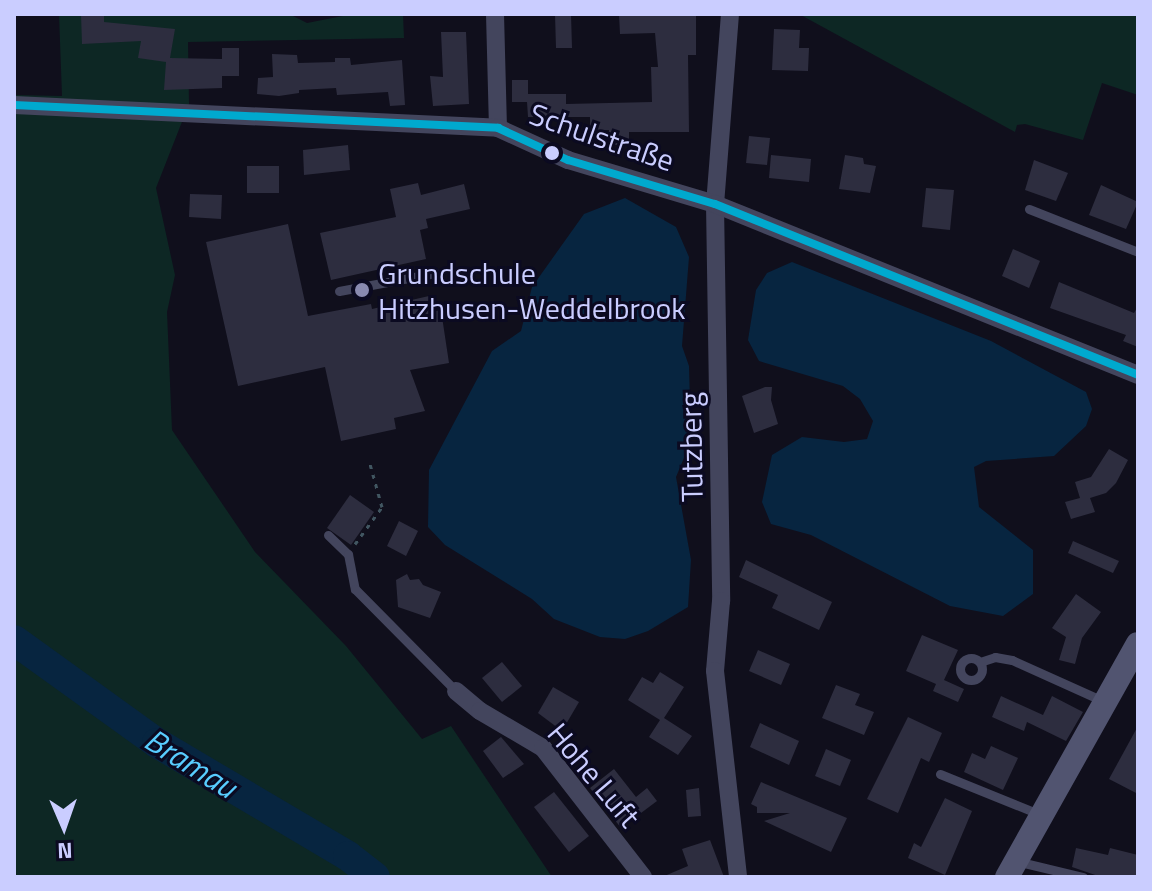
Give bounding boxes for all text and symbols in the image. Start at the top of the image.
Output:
street label: Schulstraße [525,95,679,179]
unlabelled marker [544,145,560,161]
place label: Grundschule Hitzhusen-Weddelbrook [378,255,686,326]
marker: Grundschule Hitzhusen-Weddelbrook [353,281,371,299]
street label: Tutzberg [672,392,710,502]
street label: Hohe Luft [540,716,648,834]
water label: Bramau [138,720,244,806]
north arrow [24,787,104,867]
text: N [57,834,73,868]

